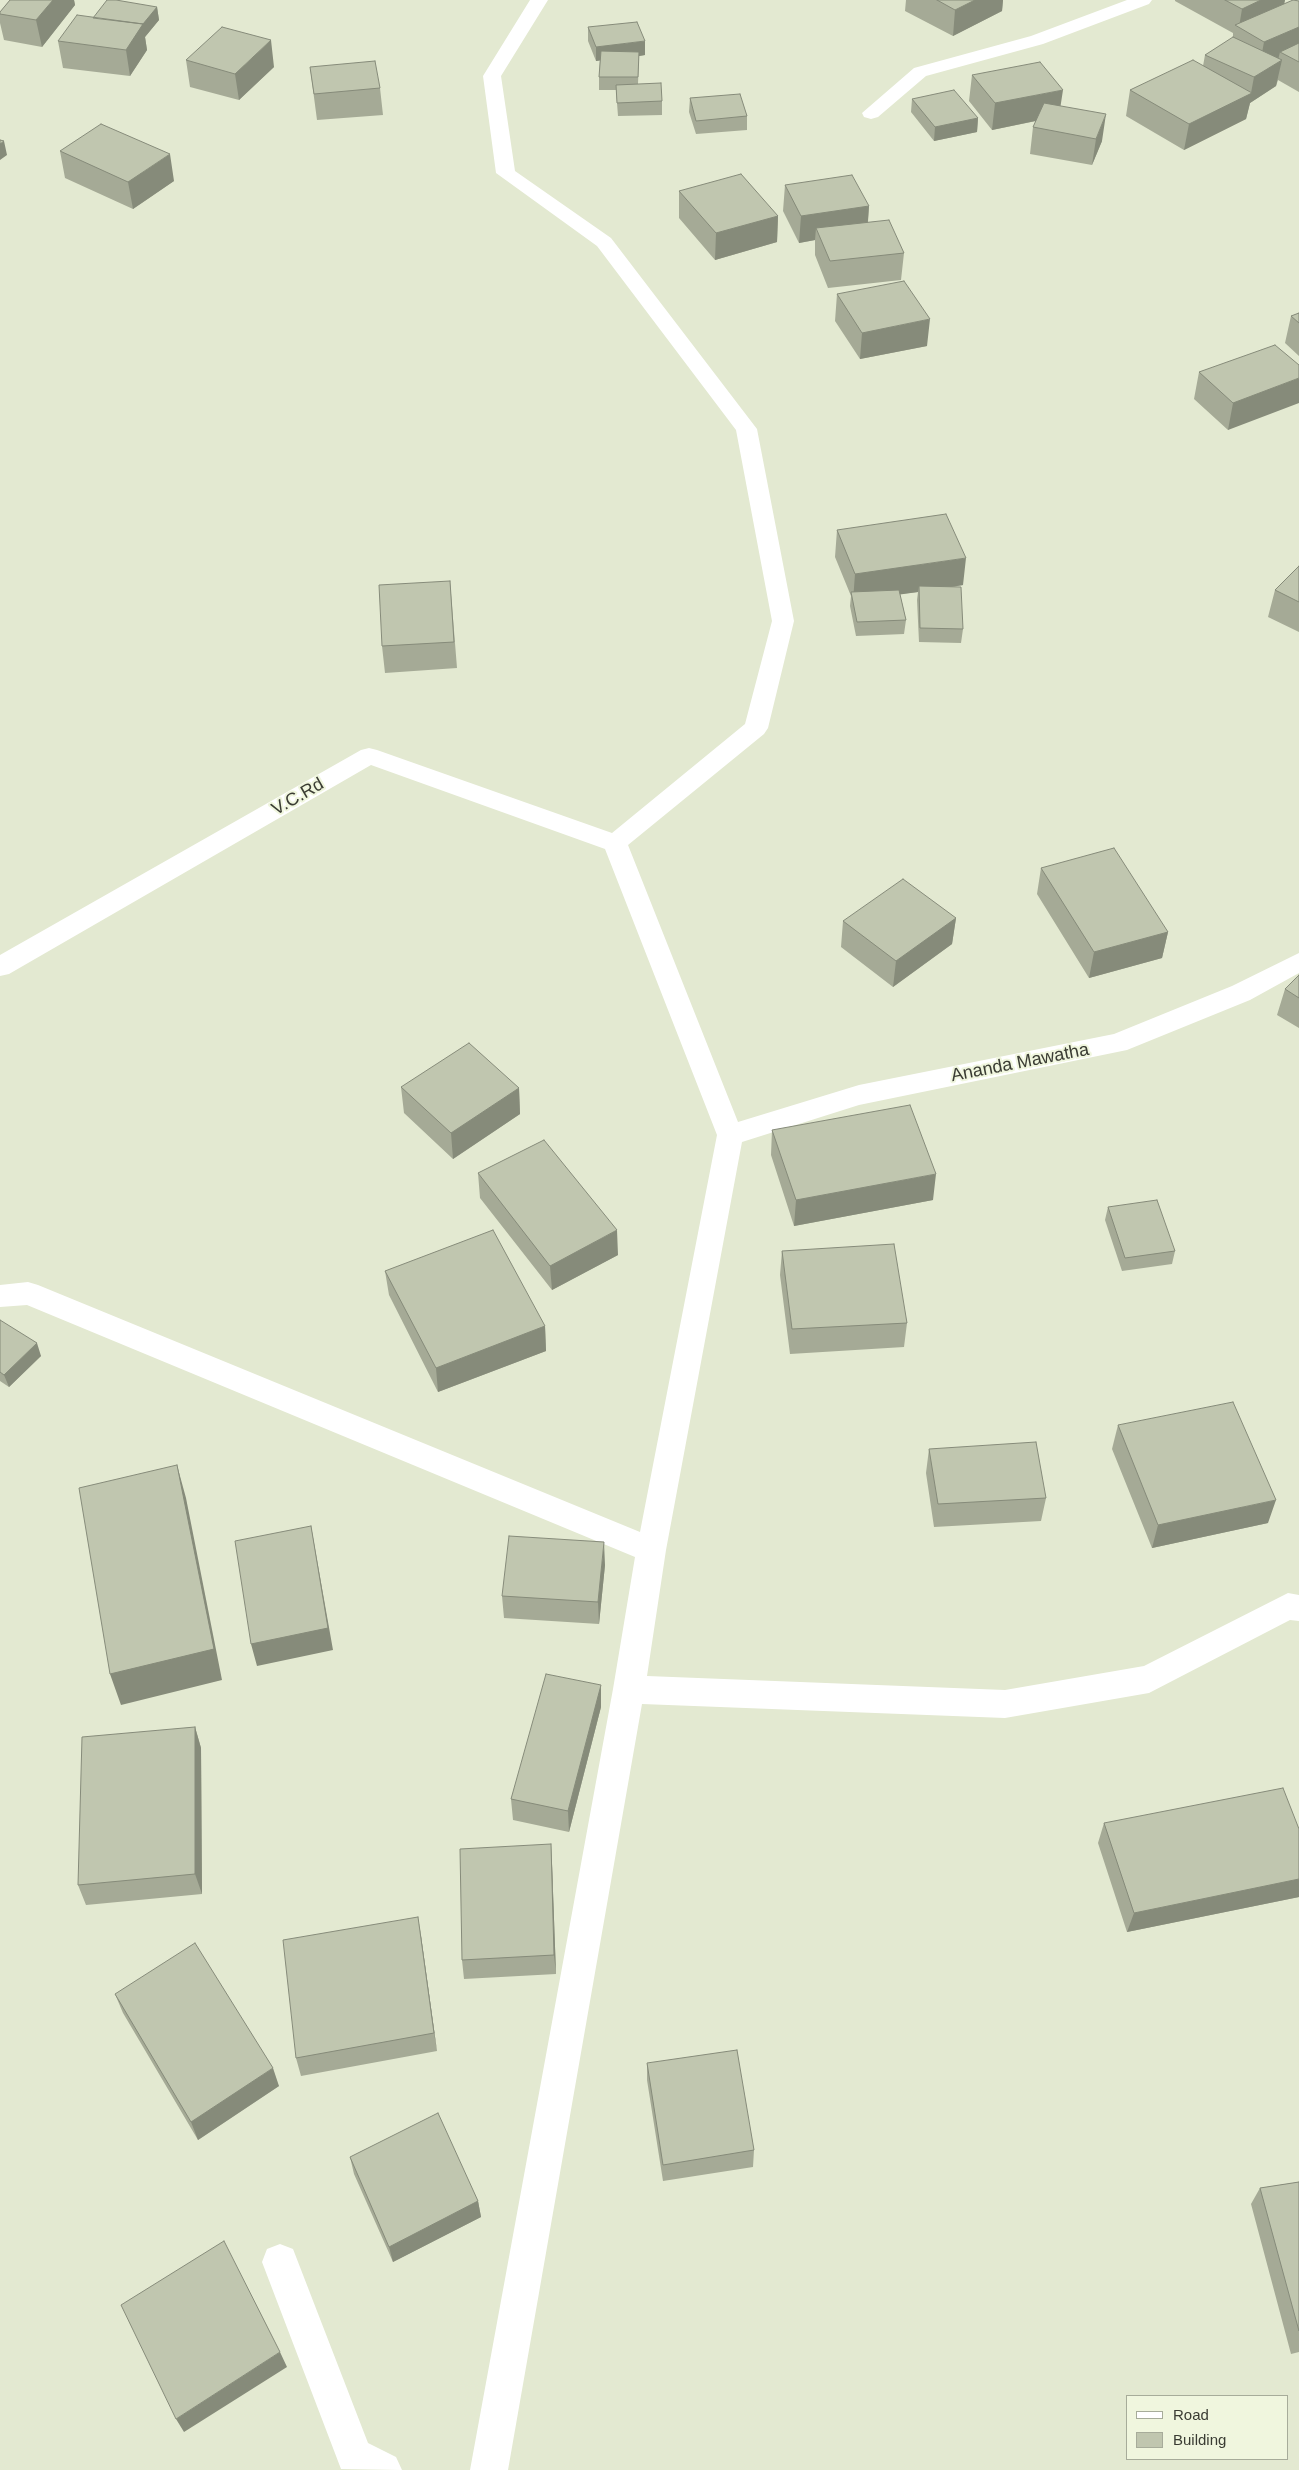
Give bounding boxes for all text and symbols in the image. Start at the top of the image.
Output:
street label: V.C.Rd [268,774,328,820]
street label: Ananda Mawatha [949,1039,1091,1087]
legend [1126,2395,1289,2460]
text: Road [1173,2406,1209,2423]
text: Building [1173,2431,1226,2448]

